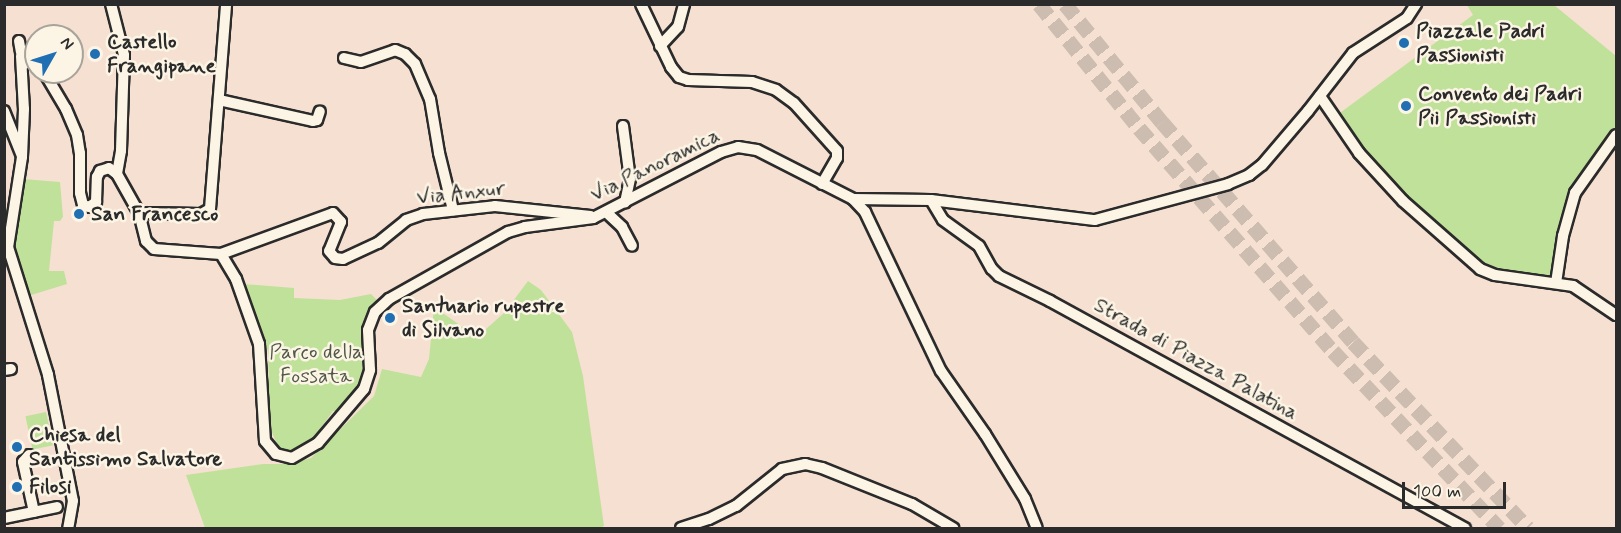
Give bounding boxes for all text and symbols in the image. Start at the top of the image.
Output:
place label: Piazzale Padri Passionisti [1416,18,1546,68]
north arrow [24,24,84,84]
place label: Castello Frangipane [107,29,216,79]
text: N [55,33,78,54]
marker: Piazzale Padri Passionisti [1397,36,1411,50]
marker: Castello Frangipane [88,47,102,61]
place label: Convento dei Padri Pii Passionisti [1418,81,1581,131]
marker: Convento dei Padri Pii Passionisti [1399,99,1413,113]
street label: Via Panoramica [587,123,723,207]
street label: Via Anxur [416,176,506,210]
place label: San Francesco [91,201,221,227]
marker: San Francesco [72,207,86,221]
place label: Santuario rupestre di Silvano [402,293,565,343]
street label: Strada di Piazza Palatina [1092,294,1300,424]
marker: Santuario rupestre di Silvano [383,311,397,325]
park label: Parco della Fossata [269,339,363,389]
place label: Chiesa del Santissimo Salvatore [29,422,220,472]
marker: Chiesa del Santissimo Salvatore [10,440,24,454]
scale bar [1405,470,1508,508]
place label: Filosi [29,474,72,500]
marker: Filosi [10,480,24,494]
text: 100 m [1413,480,1461,504]

